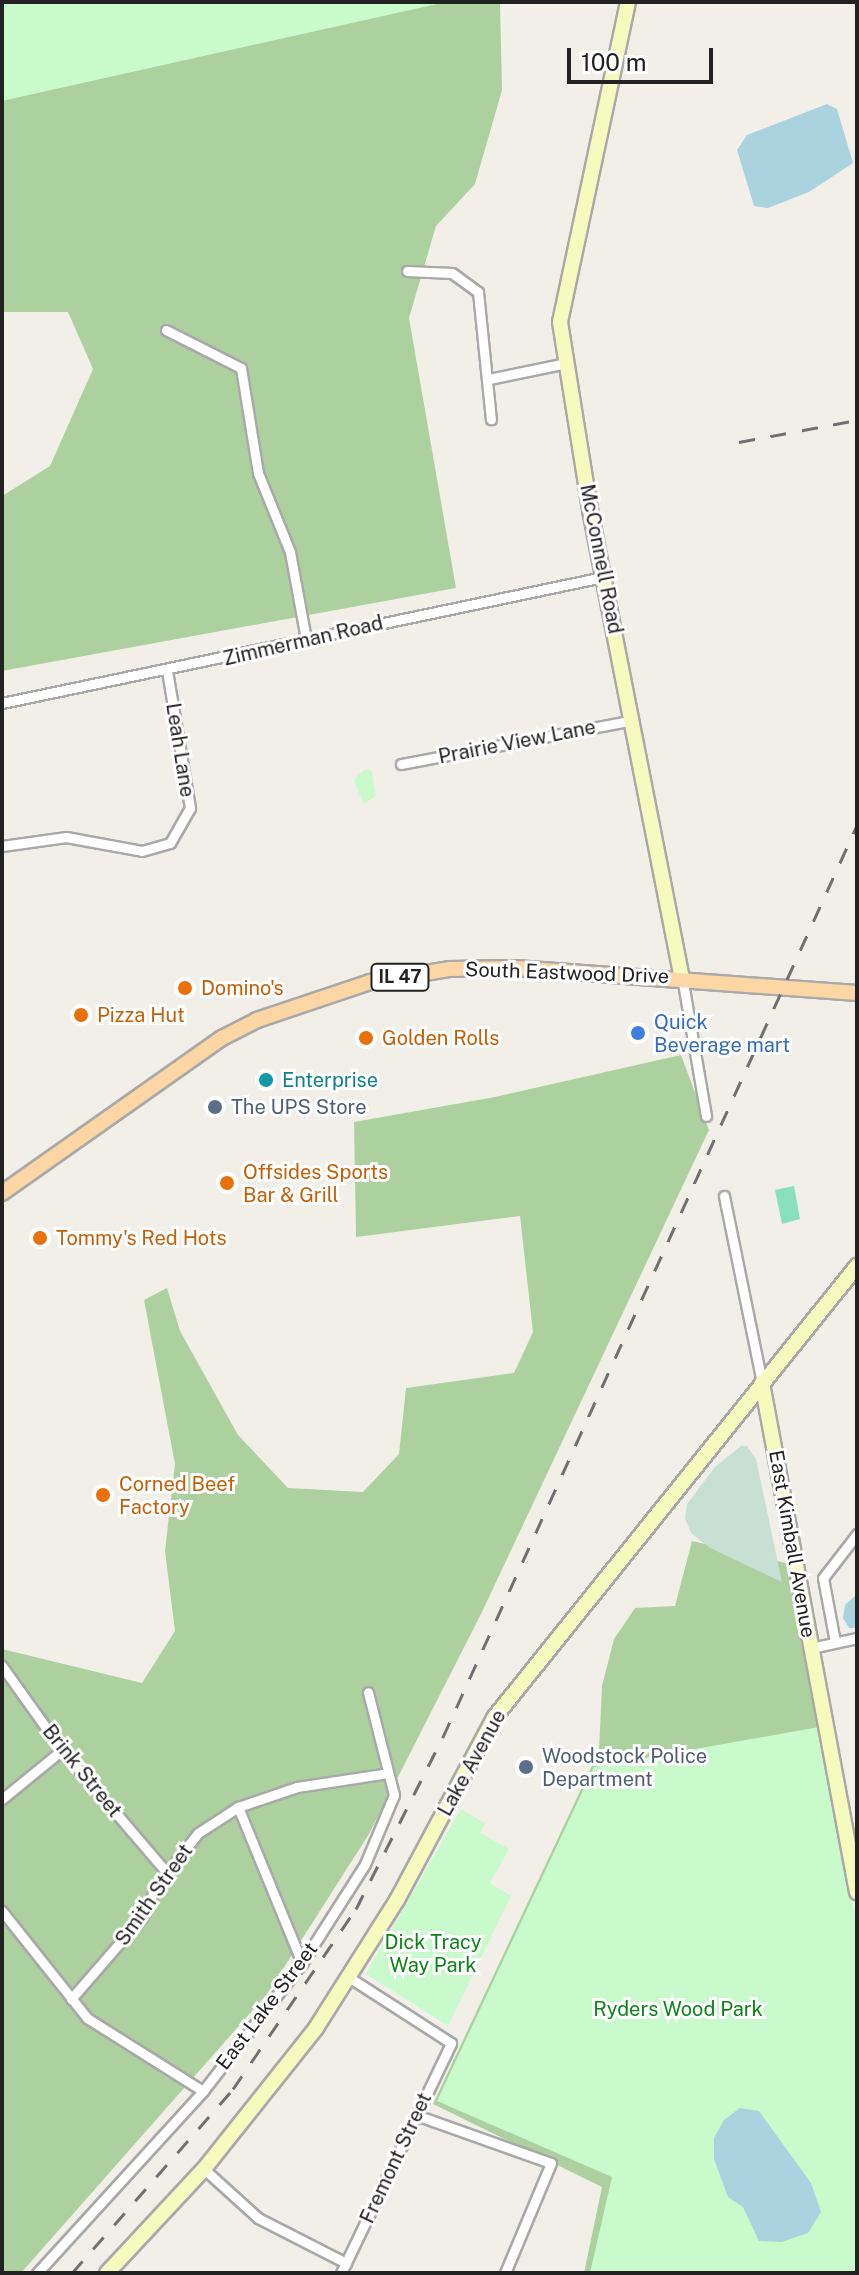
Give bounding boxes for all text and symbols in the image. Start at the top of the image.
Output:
scale bar [571,32,717,82]
text: 100 m [581,48,647,76]
street label: McConnell Road [575,482,627,636]
street label: Zimmerman Road [221,611,385,671]
street label: Leah Lane [161,701,199,799]
street label: Prairie View Lane [436,715,598,769]
street label: South Eastwood Drive [465,957,669,989]
road number: IL 47 [370,963,430,991]
place label: Domino's [201,976,284,1000]
marker: Domino's [176,979,194,997]
place label: Pizza Hut [97,1003,185,1027]
marker: Pizza Hut [72,1006,90,1024]
place label: Quick Beverage mart [654,1010,790,1057]
marker: Quick Beverage mart [629,1024,647,1042]
place label: Golden Rolls [382,1026,499,1050]
marker: Golden Rolls [357,1029,375,1047]
place label: Enterprise [282,1068,378,1092]
marker: Enterprise [257,1071,275,1089]
place label: The UPS Store [231,1095,367,1119]
marker: The UPS Store [206,1098,224,1116]
place label: Offsides Sports Bar & Grill [243,1160,388,1207]
marker: Offsides Sports Bar & Grill [218,1174,236,1192]
place label: Tommy's Red Hots [56,1226,227,1250]
marker: Tommy's Red Hots [31,1229,49,1247]
street label: East Kimball Avenue [764,1448,820,1640]
place label: Corned Beef Factory [119,1472,235,1519]
marker: Corned Beef Factory [94,1486,112,1504]
street label: Lake Avenue [433,1706,511,1820]
street label: Brink Street [37,1720,127,1822]
place label: Woodstock Police Department [542,1744,707,1791]
marker: Woodstock Police Department [517,1758,535,1776]
street label: Smith Street [110,1840,198,1950]
park label: Dick Tracy Way Park [385,1930,481,1977]
street label: East Lake Street [211,1938,323,2074]
park label: Ryders Wood Park [593,1997,763,2021]
street label: Fremont Street [355,2089,437,2227]

